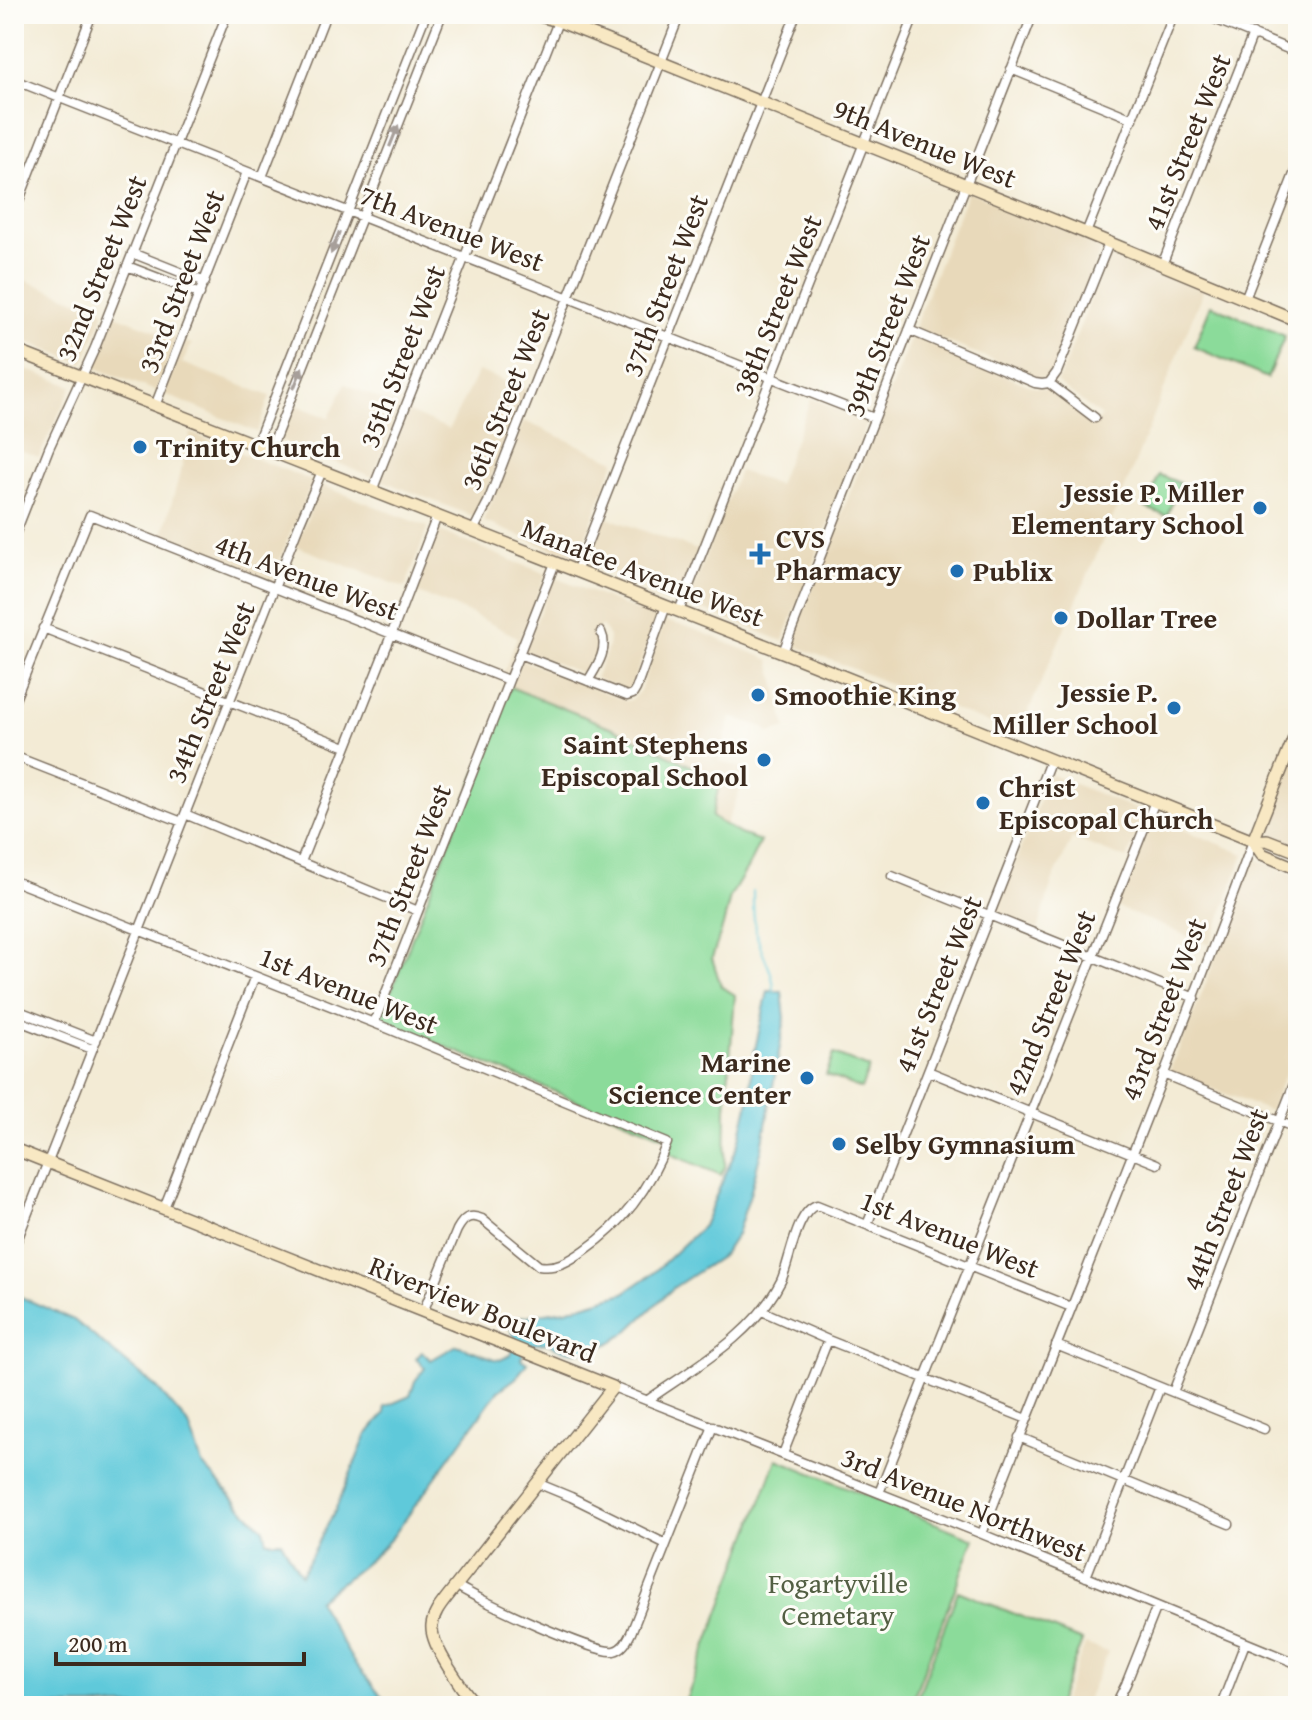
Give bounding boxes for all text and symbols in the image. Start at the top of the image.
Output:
street label: 41st Street West [1132,47,1241,237]
street label: 9th Avenue West [827,87,1023,198]
one-way arrow [388,124,401,148]
street label: 32nd Street West [45,168,157,367]
street label: 7th Avenue West [354,174,550,282]
street label: 33rd Street West [127,183,234,378]
street label: 37th Street West [611,187,718,382]
street label: 38th Street West [721,208,832,402]
street label: 39th Street West [833,227,940,422]
one-way arrow [328,231,341,255]
street label: 35th Street West [348,258,455,453]
street label: 36th Street West [449,302,560,496]
one-way arrow [292,366,305,390]
place label: Trinity Church [156,426,341,467]
marker: Trinity Church [131,438,149,456]
place label: Jessie P. Miller Elementary School [1012,471,1244,544]
marker: Jessie P. Miller Elementary School [1251,499,1269,517]
street label: Manatee Avenue West [516,506,770,637]
place label: CVS Pharmacy [776,517,902,590]
street label: 4th Avenue West [209,523,405,631]
marker: CVS Pharmacy [751,545,769,563]
place label: Publix [973,550,1053,591]
marker: Publix [948,562,966,580]
street label: 34th Street West [154,595,265,789]
place label: Dollar Tree [1077,597,1217,638]
marker: Dollar Tree [1052,609,1070,627]
place label: Jessie P. Miller School [993,671,1158,744]
place label: Smoothie King [774,674,956,715]
marker: Smoothie King [749,686,767,704]
marker: Jessie P. Miller School [1165,699,1183,717]
place label: Saint Stephens Episcopal School [541,723,748,796]
marker: Saint Stephens Episcopal School [755,751,773,769]
place label: Christ Episcopal Church [999,766,1214,839]
street label: 37th Street West [354,777,461,972]
marker: Christ Episcopal Church [974,794,992,812]
street label: 41st Street West [883,889,992,1079]
street label: 42nd Street West [994,903,1106,1102]
street label: 43rd Street West [1109,911,1216,1106]
street label: 1st Avenue West [254,935,445,1044]
place label: Marine Science Center [608,1041,791,1114]
marker: Marine Science Center [798,1069,816,1087]
street label: 44th Street West [1171,1101,1278,1296]
place label: Selby Gymnasium [855,1123,1075,1164]
marker: Selby Gymnasium [830,1135,848,1153]
street label: 1st Avenue West [855,1179,1046,1288]
street label: Riverview Boulevard [363,1244,603,1373]
street label: 3rd Avenue Northwest [835,1436,1093,1572]
park label: Fogartyville Cemetary [768,1562,908,1635]
scale bar [56,1616,304,1666]
text: 200 m [68,1626,128,1661]

